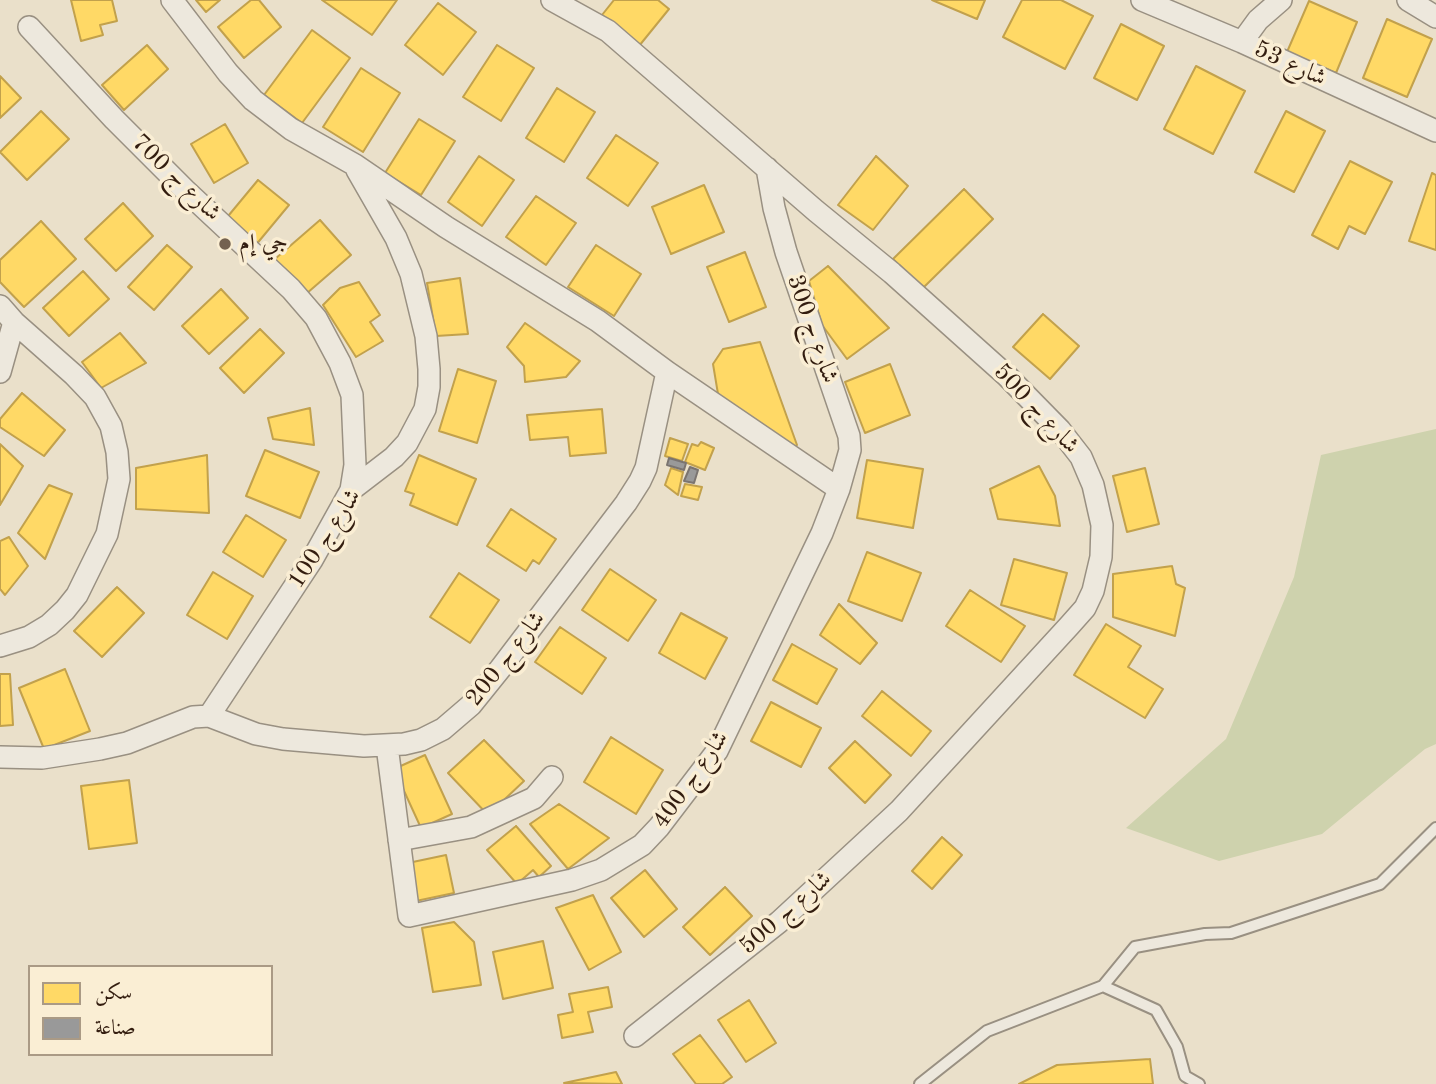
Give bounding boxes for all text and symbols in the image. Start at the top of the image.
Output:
street label: شارع 53 [1249,35,1331,93]
street label: شارع ج 700 [125,128,227,228]
place label: جي إم [239,230,288,258]
marker: جي إم [217,236,233,252]
street label: شارع ج 300 [780,271,844,387]
street label: شارع ج 500 [987,358,1085,460]
street label: شارع ج 100 [282,484,368,594]
street label: شارع ج 200 [460,606,552,712]
street label: شارع ج 400 [647,726,735,834]
street label: شارع ج 500 [734,865,838,961]
legend [28,965,273,1056]
text: سكن [95,983,132,1004]
text: صناعة [95,1018,136,1039]

